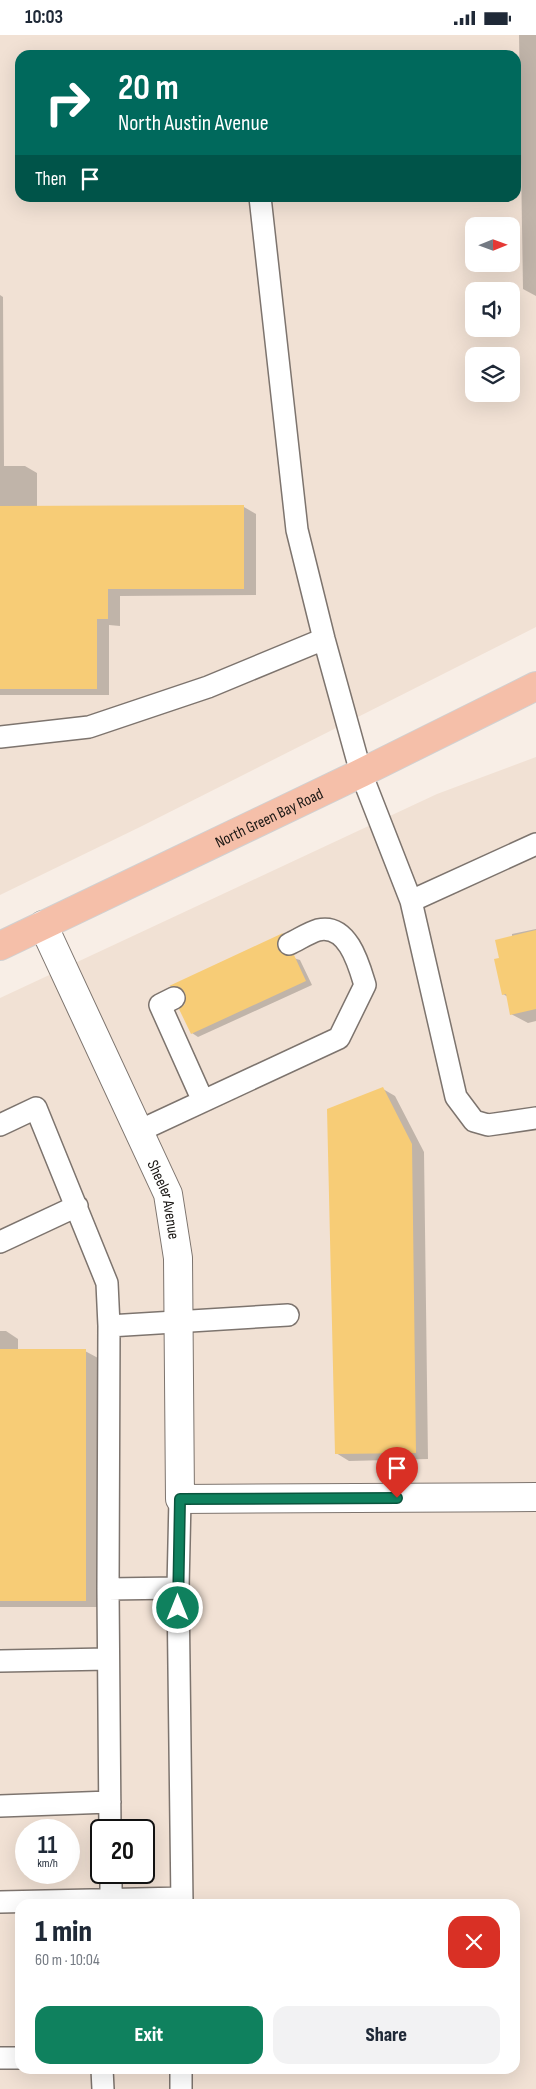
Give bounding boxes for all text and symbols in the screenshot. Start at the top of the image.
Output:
text: 10:03 [25,6,63,29]
text: 20 m [118,67,179,110]
icon: right [35,70,100,135]
text: North Austin Avenue [118,110,269,137]
icon: arrive [76,165,104,193]
text: Then [35,168,66,191]
north arrow [465,217,520,273]
map controls [465,217,520,402]
button: sound [465,282,520,337]
button: layers [465,347,520,402]
street label: North Green Bay Road [212,785,326,852]
street label: Sheeler Avenue [143,1157,183,1241]
pin [376,1447,418,1498]
icon: arrive [383,1454,411,1482]
position arrow [151,1581,203,1633]
speed limit sign: 20 [90,1819,155,1884]
text: 11 [38,1830,57,1861]
text: km/h [37,1856,58,1871]
text: 1 min [35,1914,92,1950]
button: close [448,1916,500,1968]
text: 60 m · 10:04 [35,1951,100,1970]
button: Exit [35,2006,263,2064]
button: Share [273,2006,500,2064]

